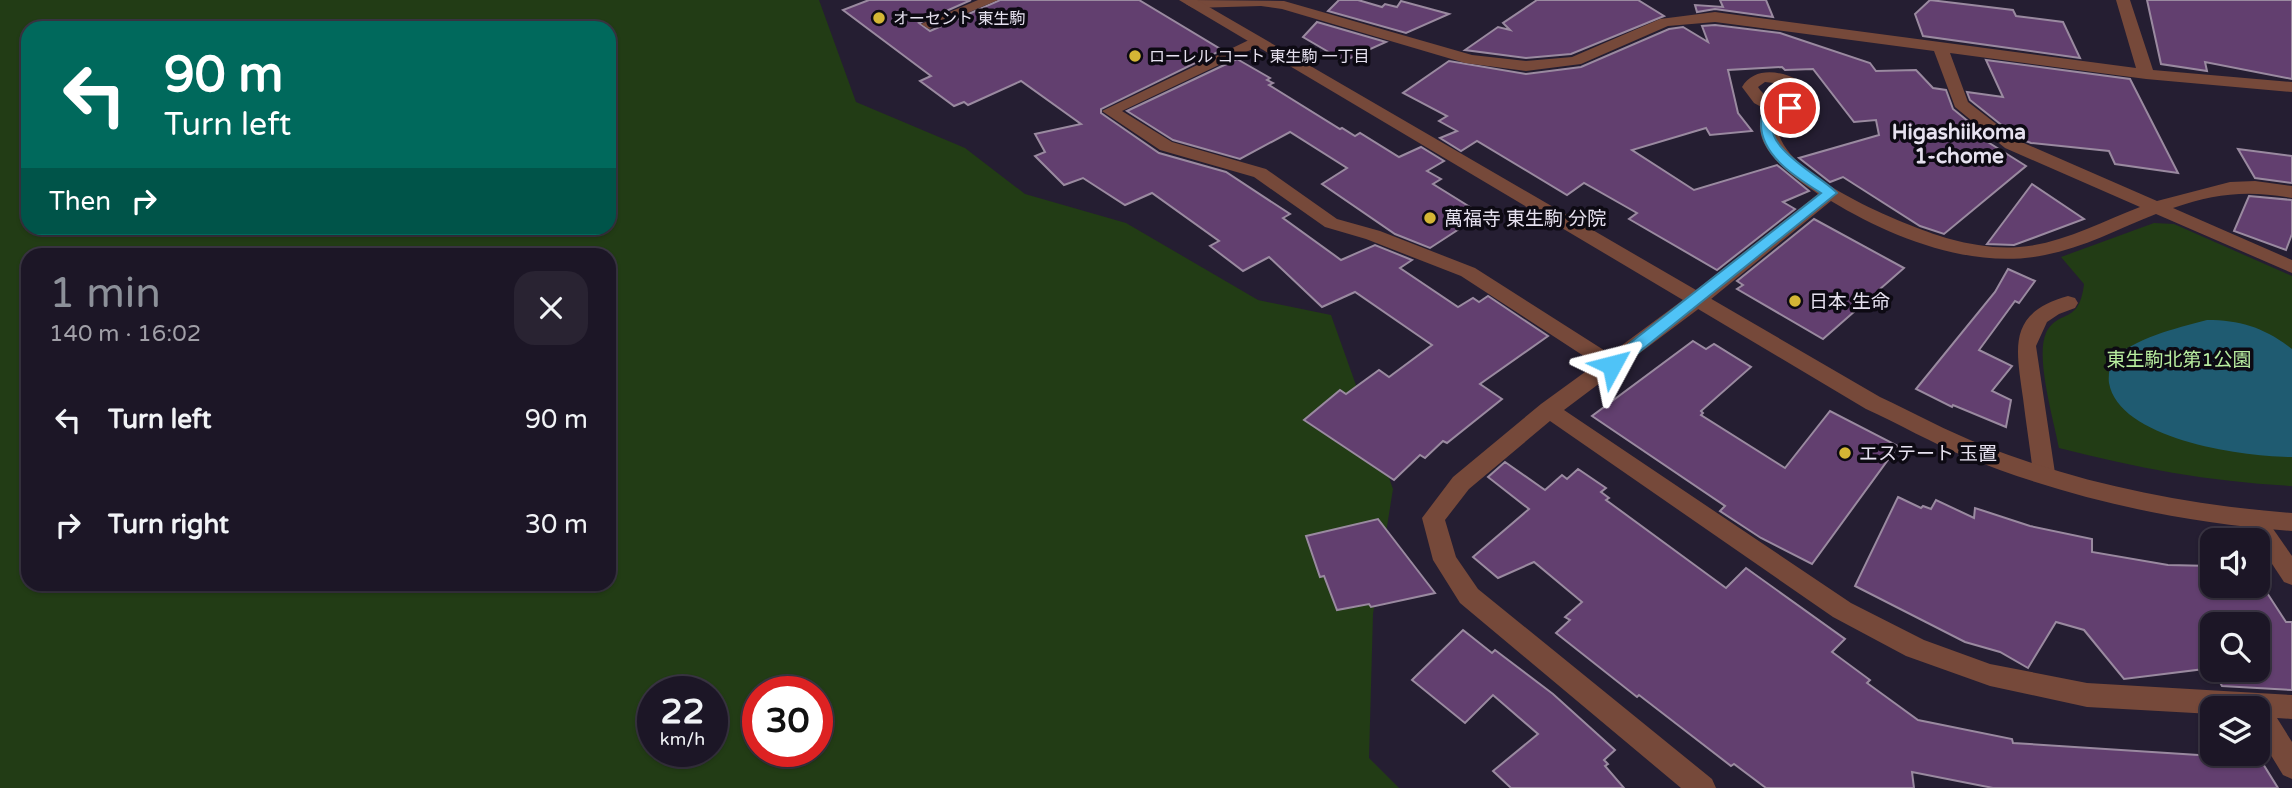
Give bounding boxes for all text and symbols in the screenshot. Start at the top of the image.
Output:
place label: オーセント 東生駒 [893,9,1025,29]
marker: オーセント 東生駒 [871,10,887,26]
text: 90 m [164,46,283,105]
place label: ローレル コート 東生駒 一丁目 [1149,47,1369,67]
marker: ローレル コート 東生駒 一丁目 [1127,48,1143,64]
icon: left [49,49,140,140]
pin [1760,78,1820,138]
icon: arrive [1771,89,1809,127]
text: Turn left [164,106,291,144]
district label: Higashiikoma 1-chome [1892,120,2026,169]
icon: right [125,182,163,220]
text: Then [49,186,111,217]
place label: 萬福寺 東生駒 分院 [1444,208,1606,230]
marker: 萬福寺 東生駒 分院 [1422,210,1438,226]
text: 1 min [49,268,161,319]
button: close [514,271,588,345]
place label: 日本 生命 [1809,291,1890,313]
marker: 日本 生命 [1787,293,1803,309]
text: 140 m · 16:02 [49,320,201,348]
position arrow [1575,328,1649,402]
park label: 東生駒北第1公園 [2107,349,2251,371]
icon: left [49,401,87,439]
text: Turn left [108,404,211,435]
text: 90 m [525,404,588,435]
place label: エステート 玉置 [1859,443,1997,465]
marker: エステート 玉置 [1837,445,1853,461]
icon: right [49,506,87,544]
text: Turn right [108,509,229,540]
text: 30 m [525,509,588,540]
map controls [2200,528,2270,766]
button: sound [2200,528,2270,598]
button: search [2200,612,2270,682]
speed limit sign: 30 [742,676,833,767]
text: 22 [661,691,704,733]
button: layers [2200,696,2270,766]
text: km/h [660,728,705,750]

